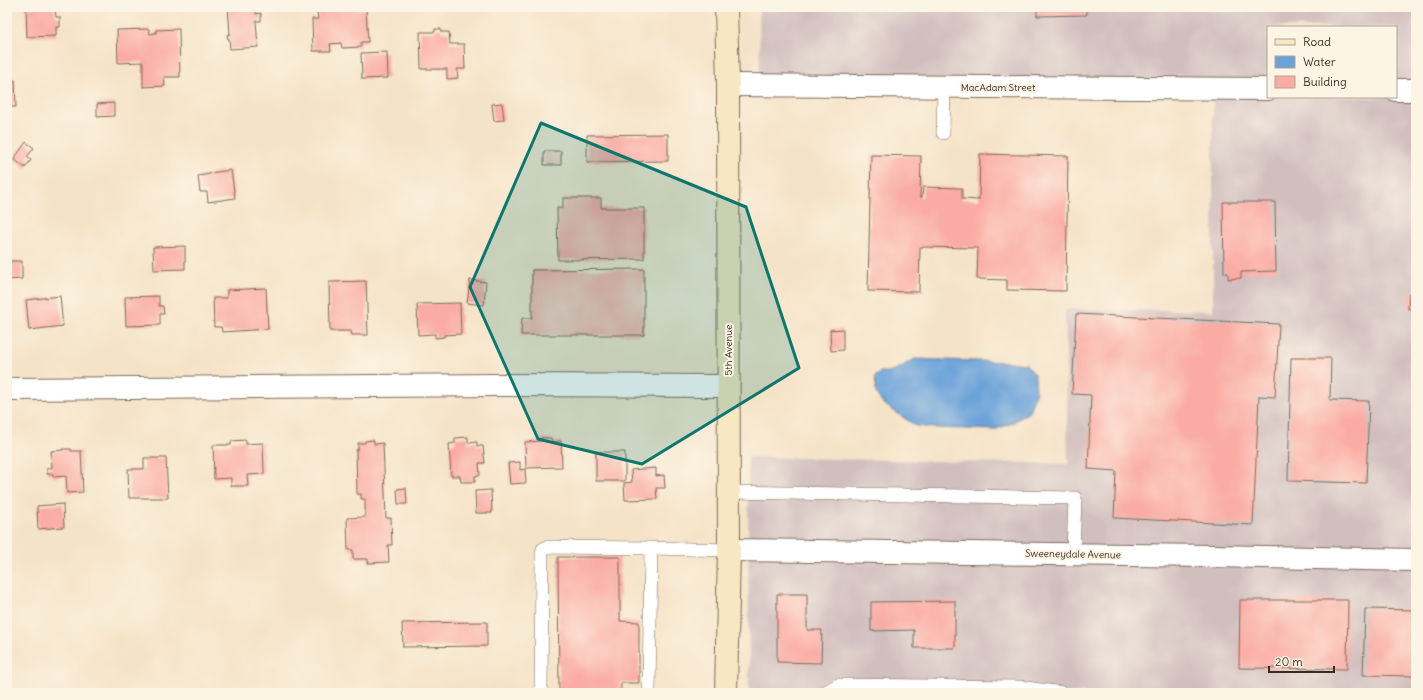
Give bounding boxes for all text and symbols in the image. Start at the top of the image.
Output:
legend [1267,26,1397,98]
text: Road [1303,34,1331,49]
text: Water [1303,54,1336,69]
text: Building [1303,74,1347,89]
street label: MacAdam Street [961,81,1036,94]
street label: 5th Avenue [722,325,735,375]
street label: Sweeneydale Avenue [1025,547,1121,561]
scale bar [1269,648,1334,674]
text: 20 m [1275,654,1303,669]

